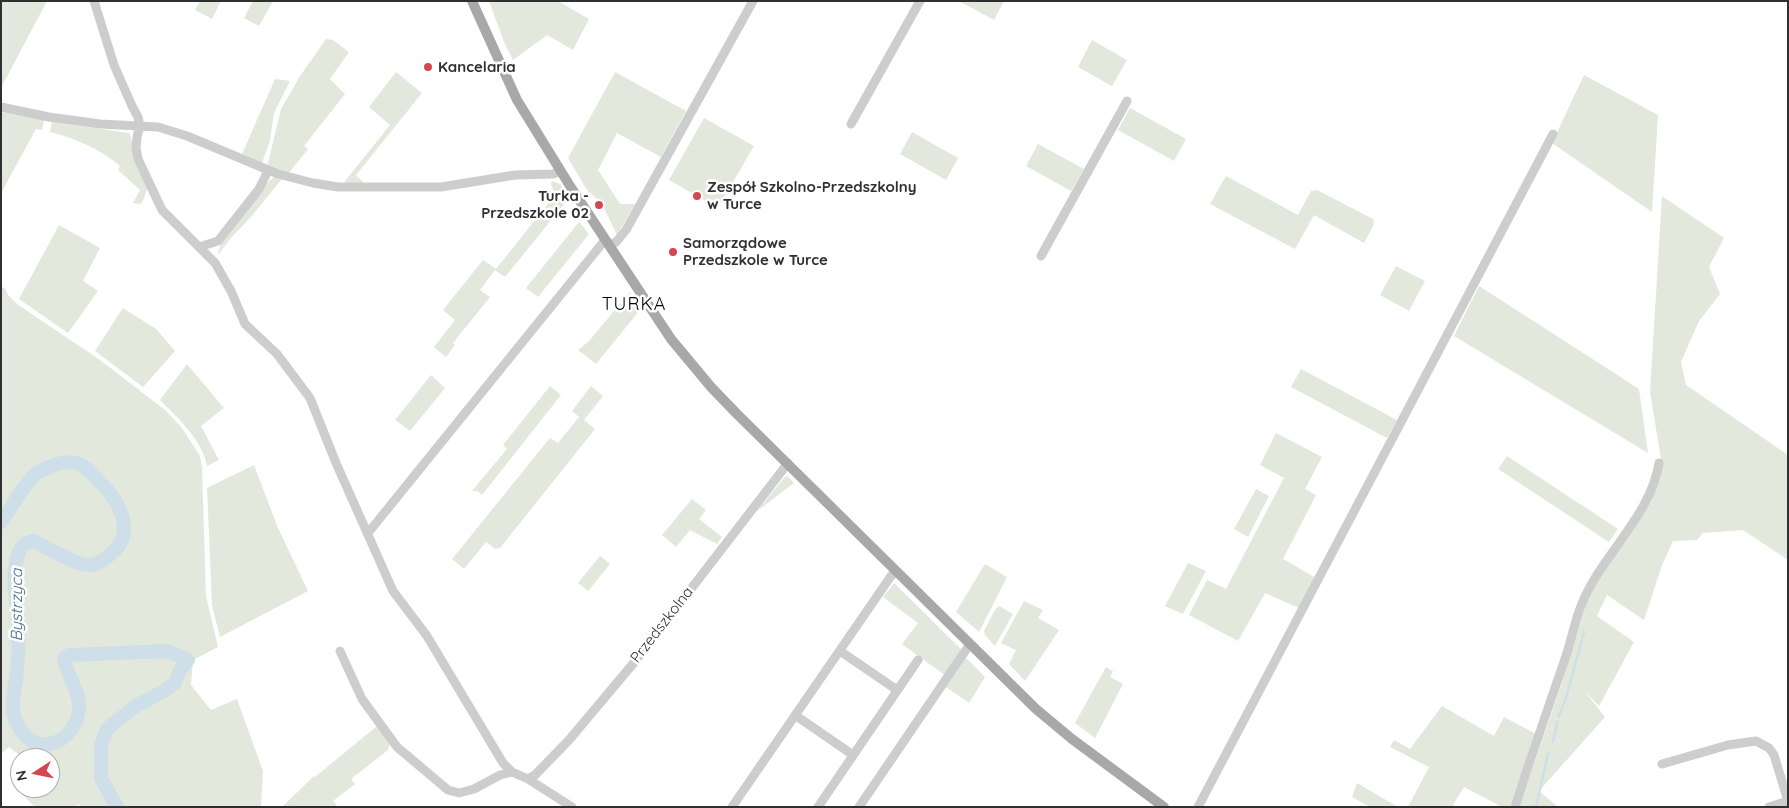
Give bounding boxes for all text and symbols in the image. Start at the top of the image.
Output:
place label: Kancelaria [438,58,516,76]
marker: Kancelaria [422,61,434,73]
place label: Zespół Szkolno-Przedszkolny w Turce [707,178,917,213]
place label: Turka - Przedszkole 02 [481,187,589,222]
marker: Zespół Szkolno-Przedszkolny w Turce [691,190,703,202]
marker: Turka - Przedszkole 02 [593,199,605,211]
place label: Samorządowe Przedszkole w Turce [683,234,828,269]
marker: Samorządowe Przedszkole w Turce [667,246,679,258]
district label: TURKA [601,294,667,316]
water label: Bystrzyca [7,568,27,642]
street label: Przedszkolna [627,583,697,667]
north arrow [10,748,60,798]
text: N [11,769,31,782]

